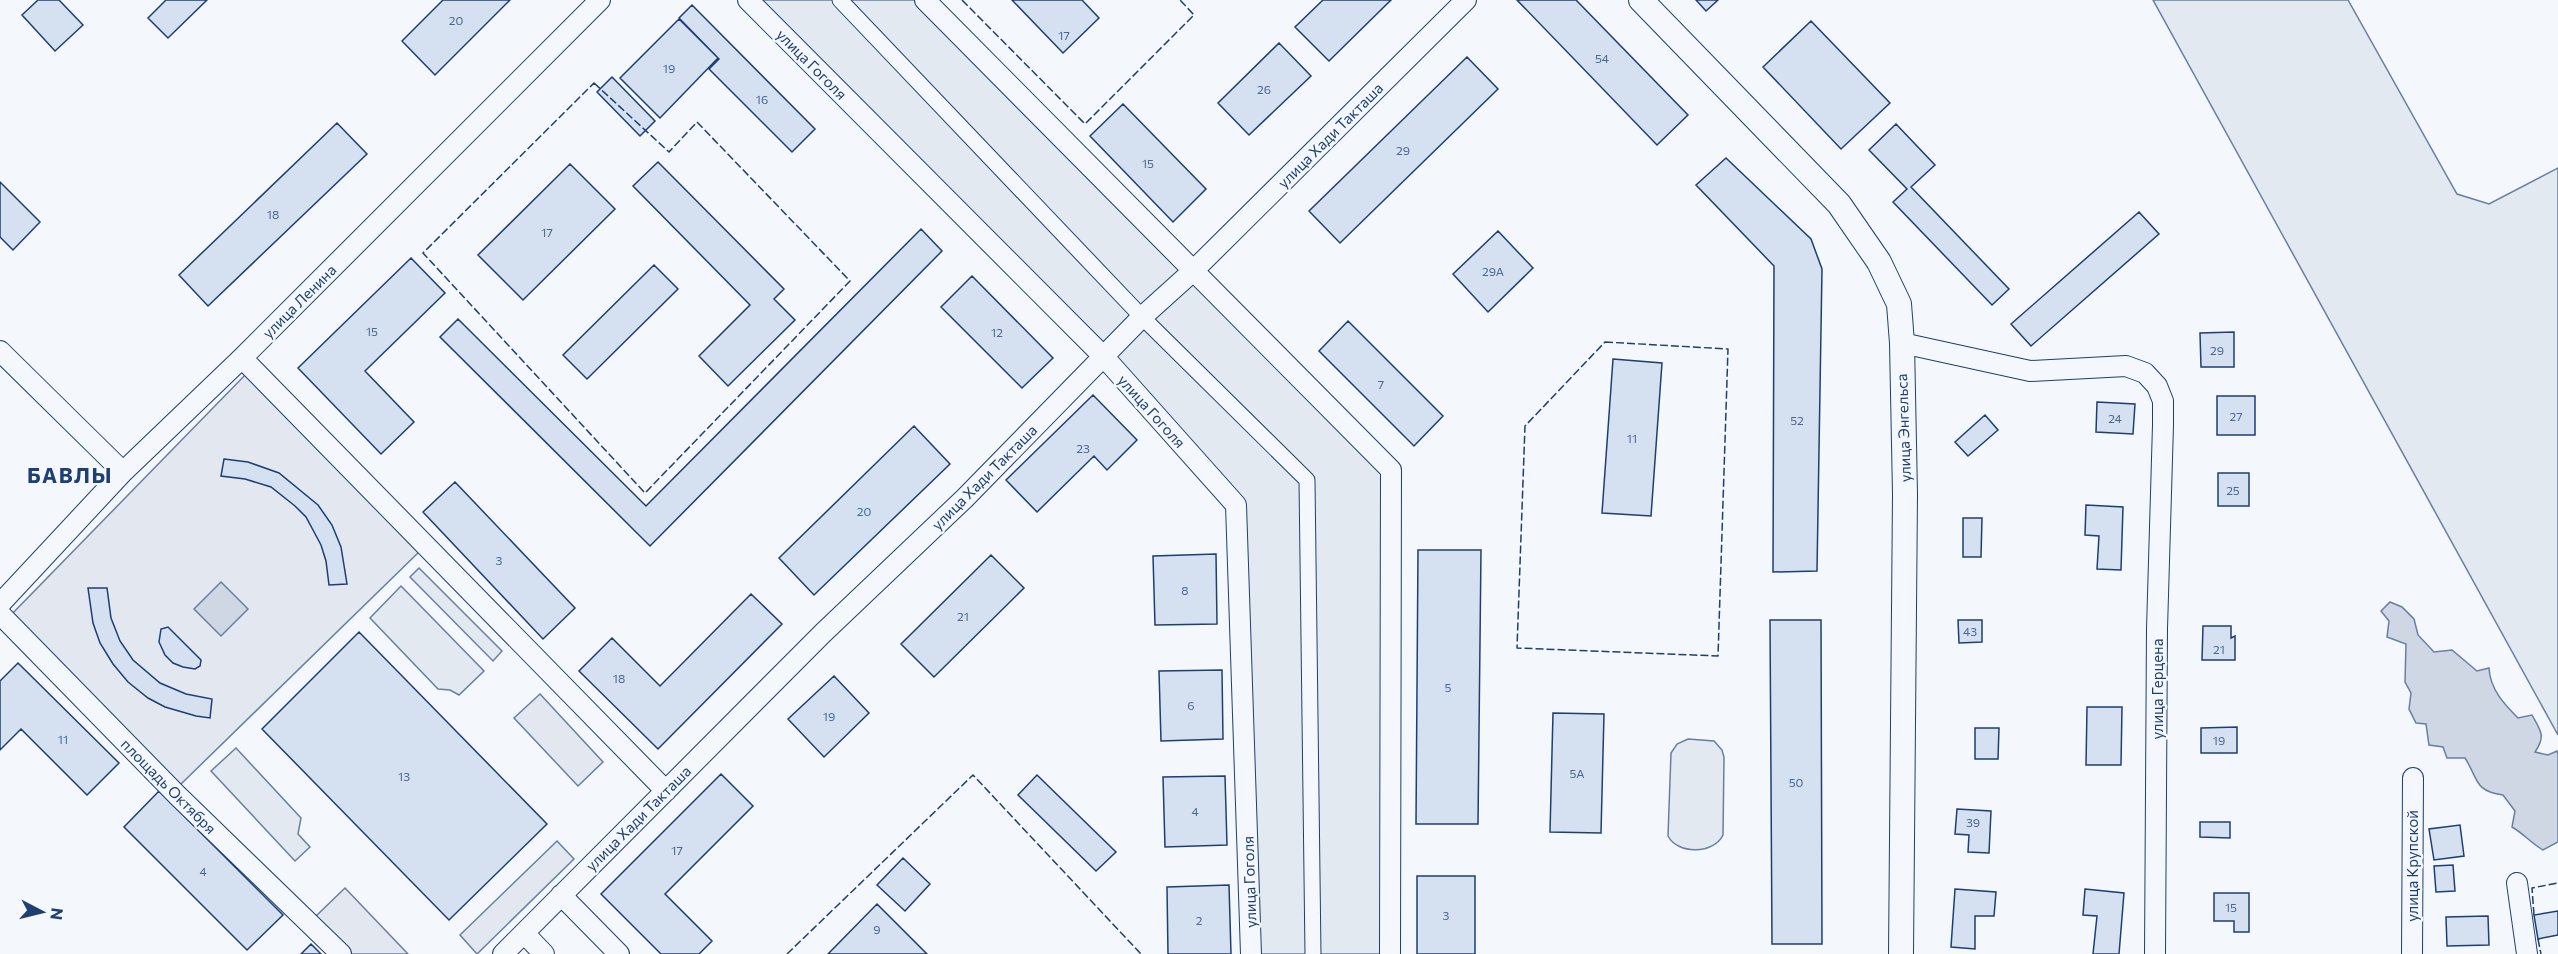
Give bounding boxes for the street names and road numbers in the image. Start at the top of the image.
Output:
street label: улица Гоголя [773,25,851,103]
street label: улица Хади Такташа [1274,79,1386,191]
street label: улица Ленина [258,260,340,342]
street label: улица Гоголя [1115,371,1189,451]
street label: улица Энгельса [1892,373,1914,483]
street label: улица Хади Такташа [928,421,1040,533]
street label: улица Герцена [2148,639,2166,739]
street label: площадь Октября [118,735,220,837]
street label: улица Хади Такташа [582,762,694,874]
street label: улица Крупской [2403,810,2421,922]
street label: улица Гоголя [1238,836,1260,928]

